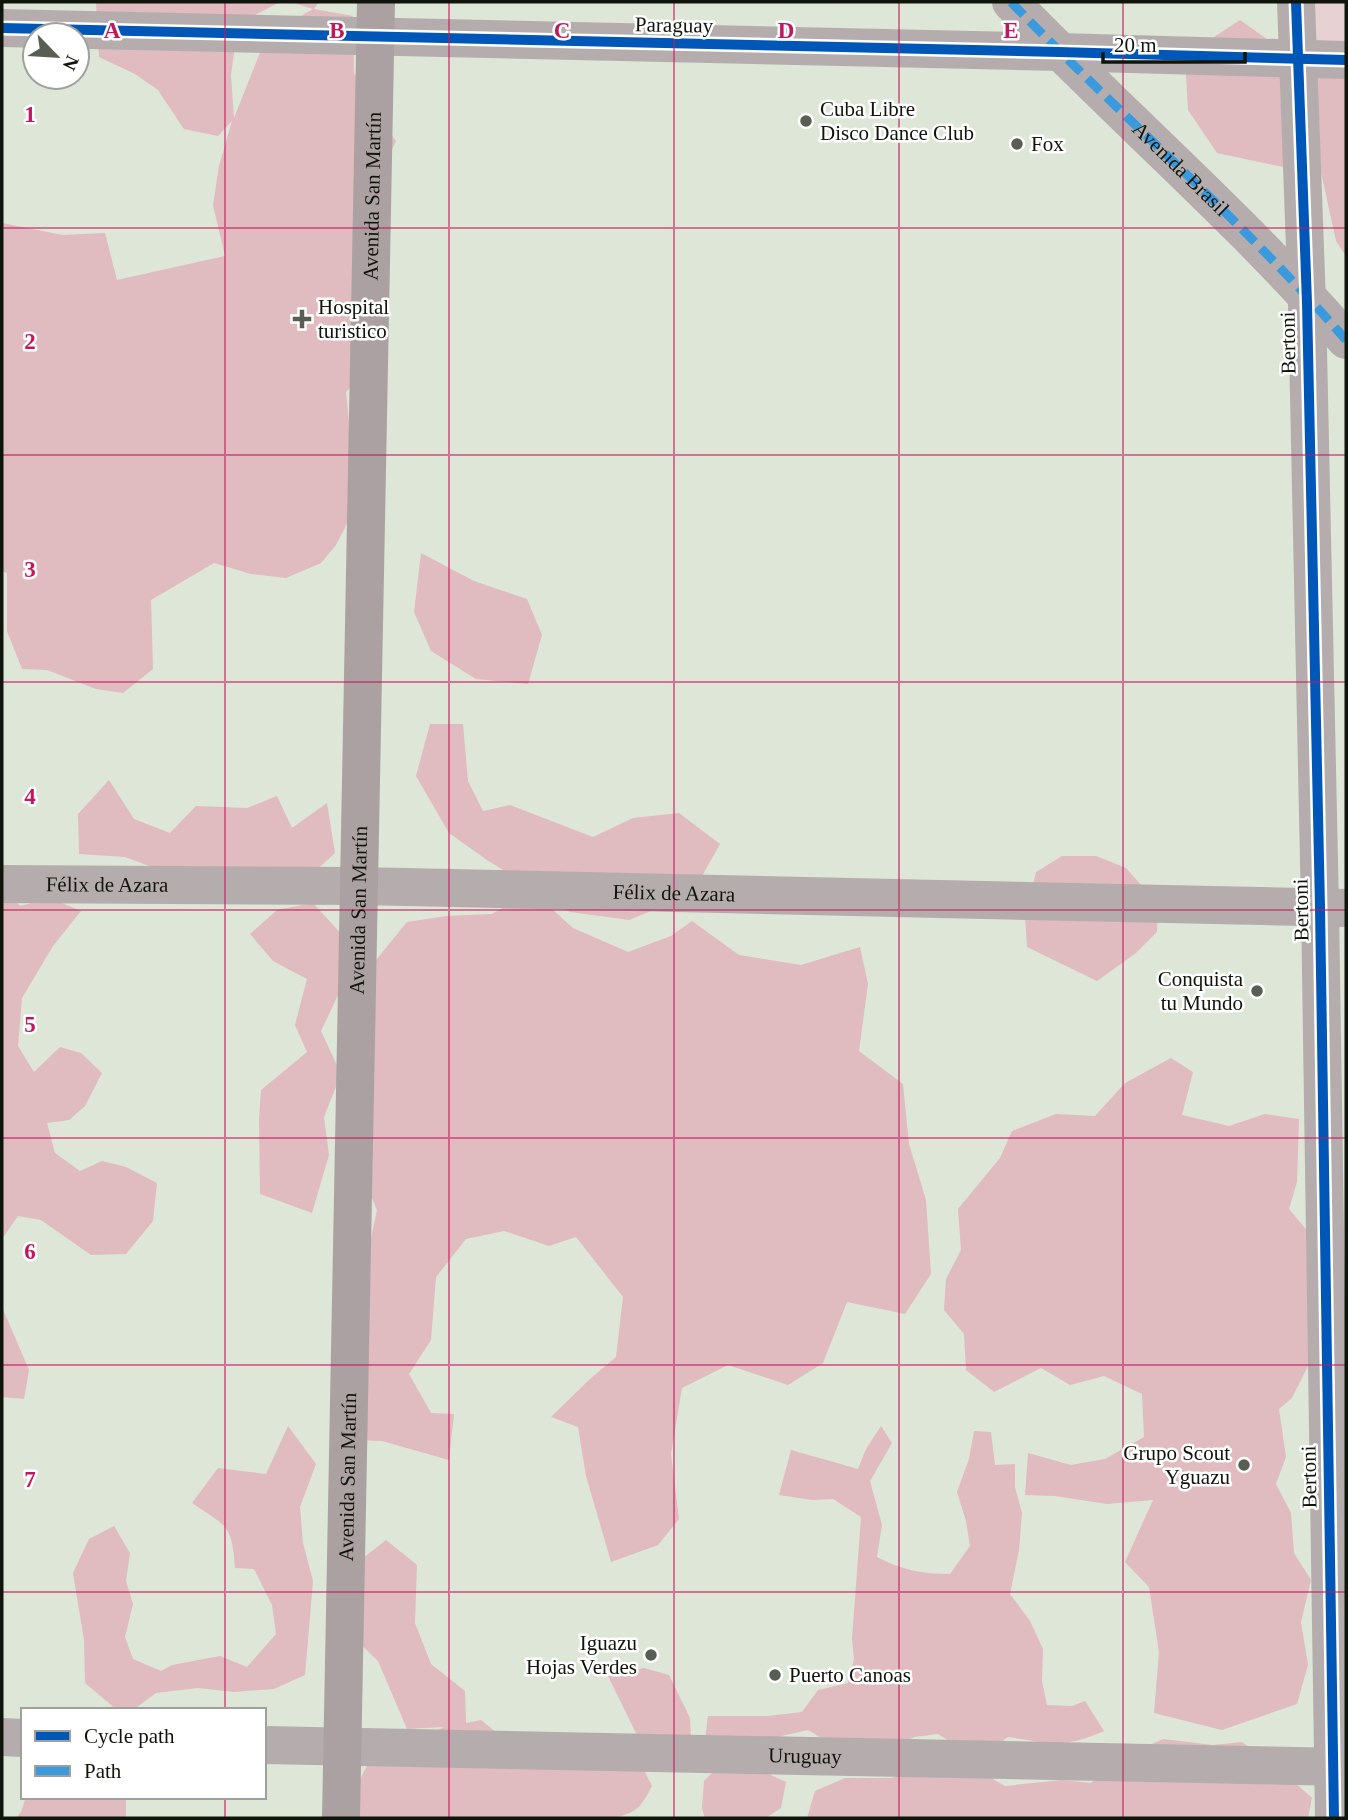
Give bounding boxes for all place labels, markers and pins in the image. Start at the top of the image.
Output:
place label: Cuba Libre Disco Dance Club [820,97,974,145]
marker: Cuba Libre Disco Dance Club [798,113,814,129]
place label: Fox [1031,132,1064,156]
marker: Fox [1009,136,1025,152]
place label: Hospital turistico [318,295,389,343]
marker: Hospital turistico [292,309,312,329]
place label: Conquista tu Mundo [1158,967,1244,1015]
marker: Conquista tu Mundo [1249,983,1265,999]
place label: Grupo Scout Yguazu [1123,1441,1230,1489]
marker: Grupo Scout Yguazu [1236,1457,1252,1473]
place label: Iguazu Hojas Verdes [526,1631,637,1679]
marker: Iguazu Hojas Verdes [643,1647,659,1663]
place label: Puerto Canoas [789,1663,911,1687]
marker: Puerto Canoas [767,1667,783,1683]

